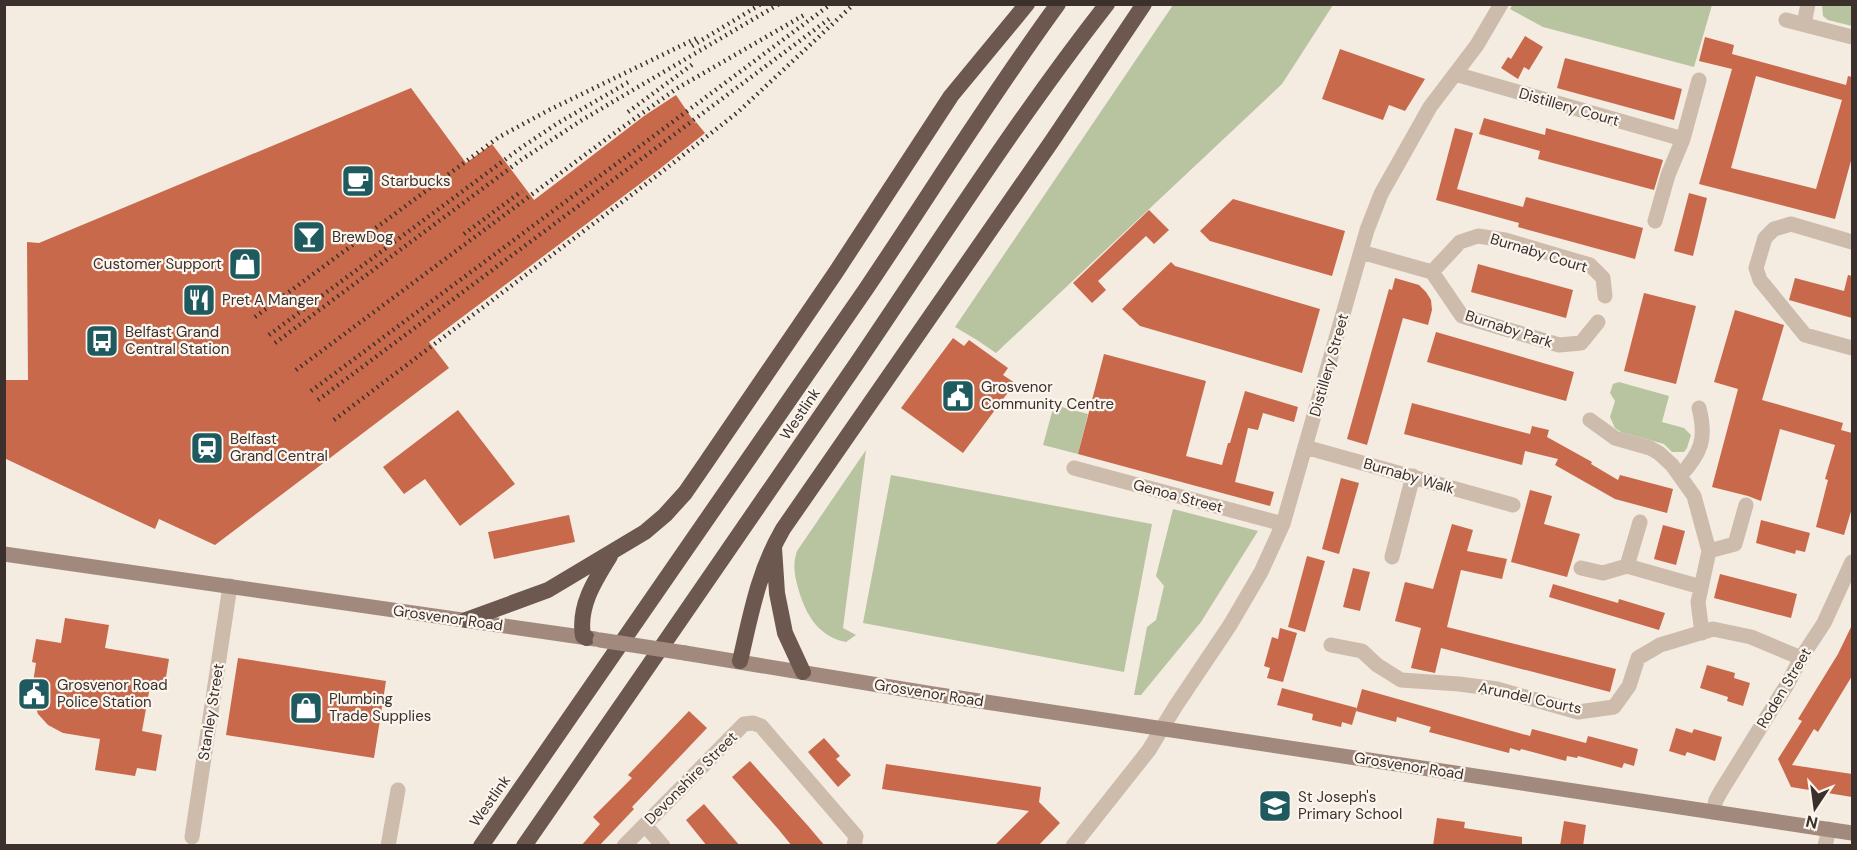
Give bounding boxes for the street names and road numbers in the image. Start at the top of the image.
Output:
street label: Distillery Court [1517,83,1622,131]
street label: Burnaby Court [1488,229,1590,277]
street label: Burnaby Park [1463,305,1556,353]
street label: Distillery Street [1305,311,1353,419]
street label: Westlink [775,384,825,444]
street label: Burnaby Walk [1361,453,1457,499]
street label: Genoa Street [1131,474,1225,518]
street label: Grosvenor Road [392,600,504,636]
street label: Roden Street [1752,644,1816,732]
street label: Stanley Street [193,662,229,762]
street label: Grosvenor Road [873,674,985,712]
street label: Arundel Courts [1476,677,1584,719]
street label: Devonshire Street [640,727,742,829]
street label: Grosvenor Road [1353,747,1465,785]
street label: Westlink [465,771,515,831]

